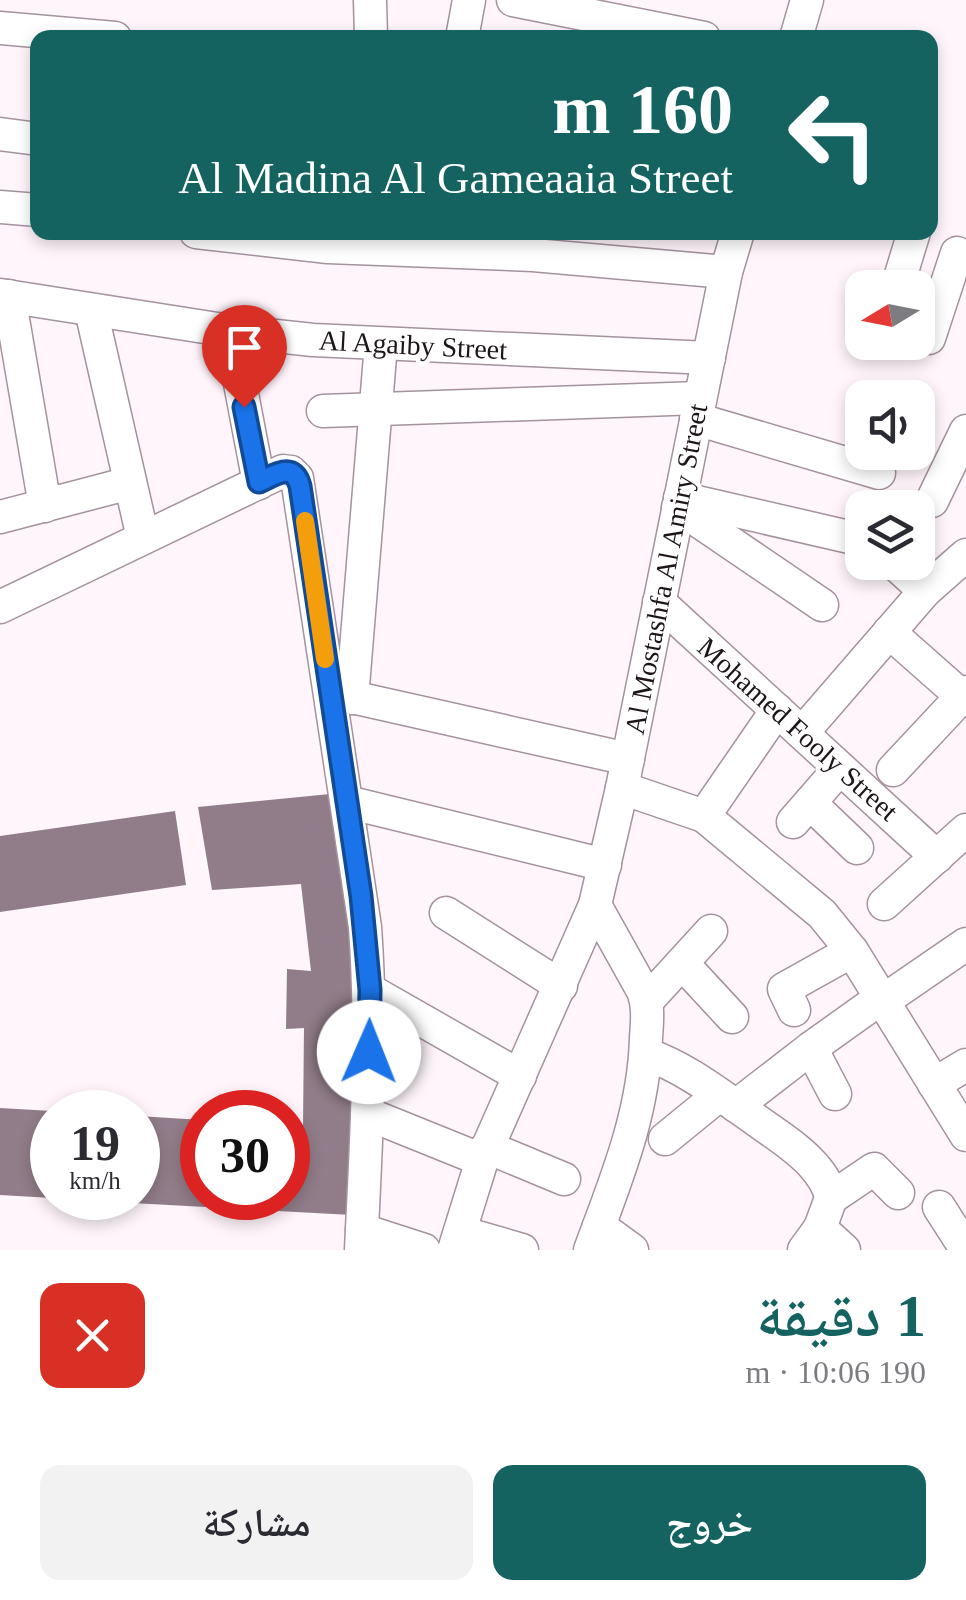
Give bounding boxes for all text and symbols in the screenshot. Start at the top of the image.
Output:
icon: left [768,70,898,200]
text: 160 m [552,71,733,148]
text: Al Madina Al Gameaaia Street [178,153,733,203]
north arrow [845,270,935,360]
map controls [845,270,935,580]
pin [202,305,287,408]
icon: arrive [217,320,272,375]
street label: Al Agaiby Street [318,325,508,365]
button: sound [845,380,935,470]
street label: Al Mostashfa Al Amiry Street [619,401,713,737]
button: layers [845,490,935,580]
street label: Mohamed Fooly Street [692,631,904,827]
position arrow [317,1000,421,1104]
speed limit sign: 30 [180,1090,310,1220]
text: 19 [70,1115,120,1171]
text: km/h [69,1167,121,1194]
button: close [40,1283,145,1388]
text: 1 دقيقة [756,1283,926,1349]
text: 190 m · 10:06 [746,1354,926,1390]
button: مشاركة [40,1465,473,1580]
button: خروج [493,1465,926,1580]

